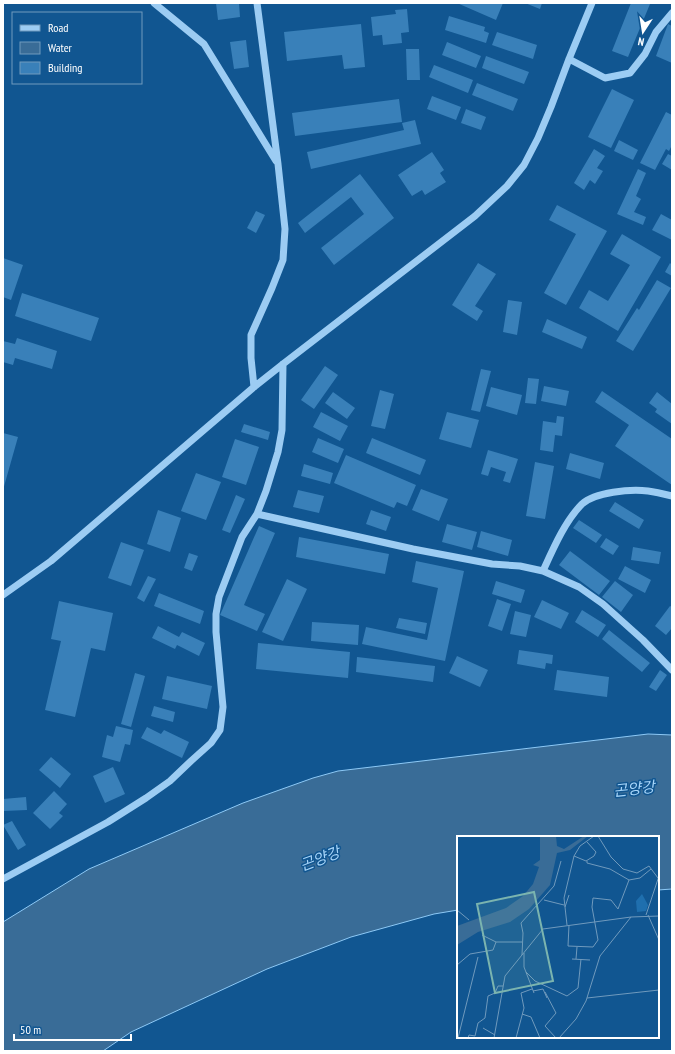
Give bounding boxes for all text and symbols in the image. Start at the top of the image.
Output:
legend [12,12,142,84]
north arrow [623,12,663,52]
text: Road [48,20,68,35]
text: N [637,34,645,49]
text: Water [48,40,73,55]
text: Building [48,60,83,75]
water label: 곤양강 [612,777,658,800]
inset map [457,836,659,1038]
water label: 곤양강 [297,841,345,875]
scale bar [14,1016,131,1042]
text: 50 m [20,1022,41,1037]

